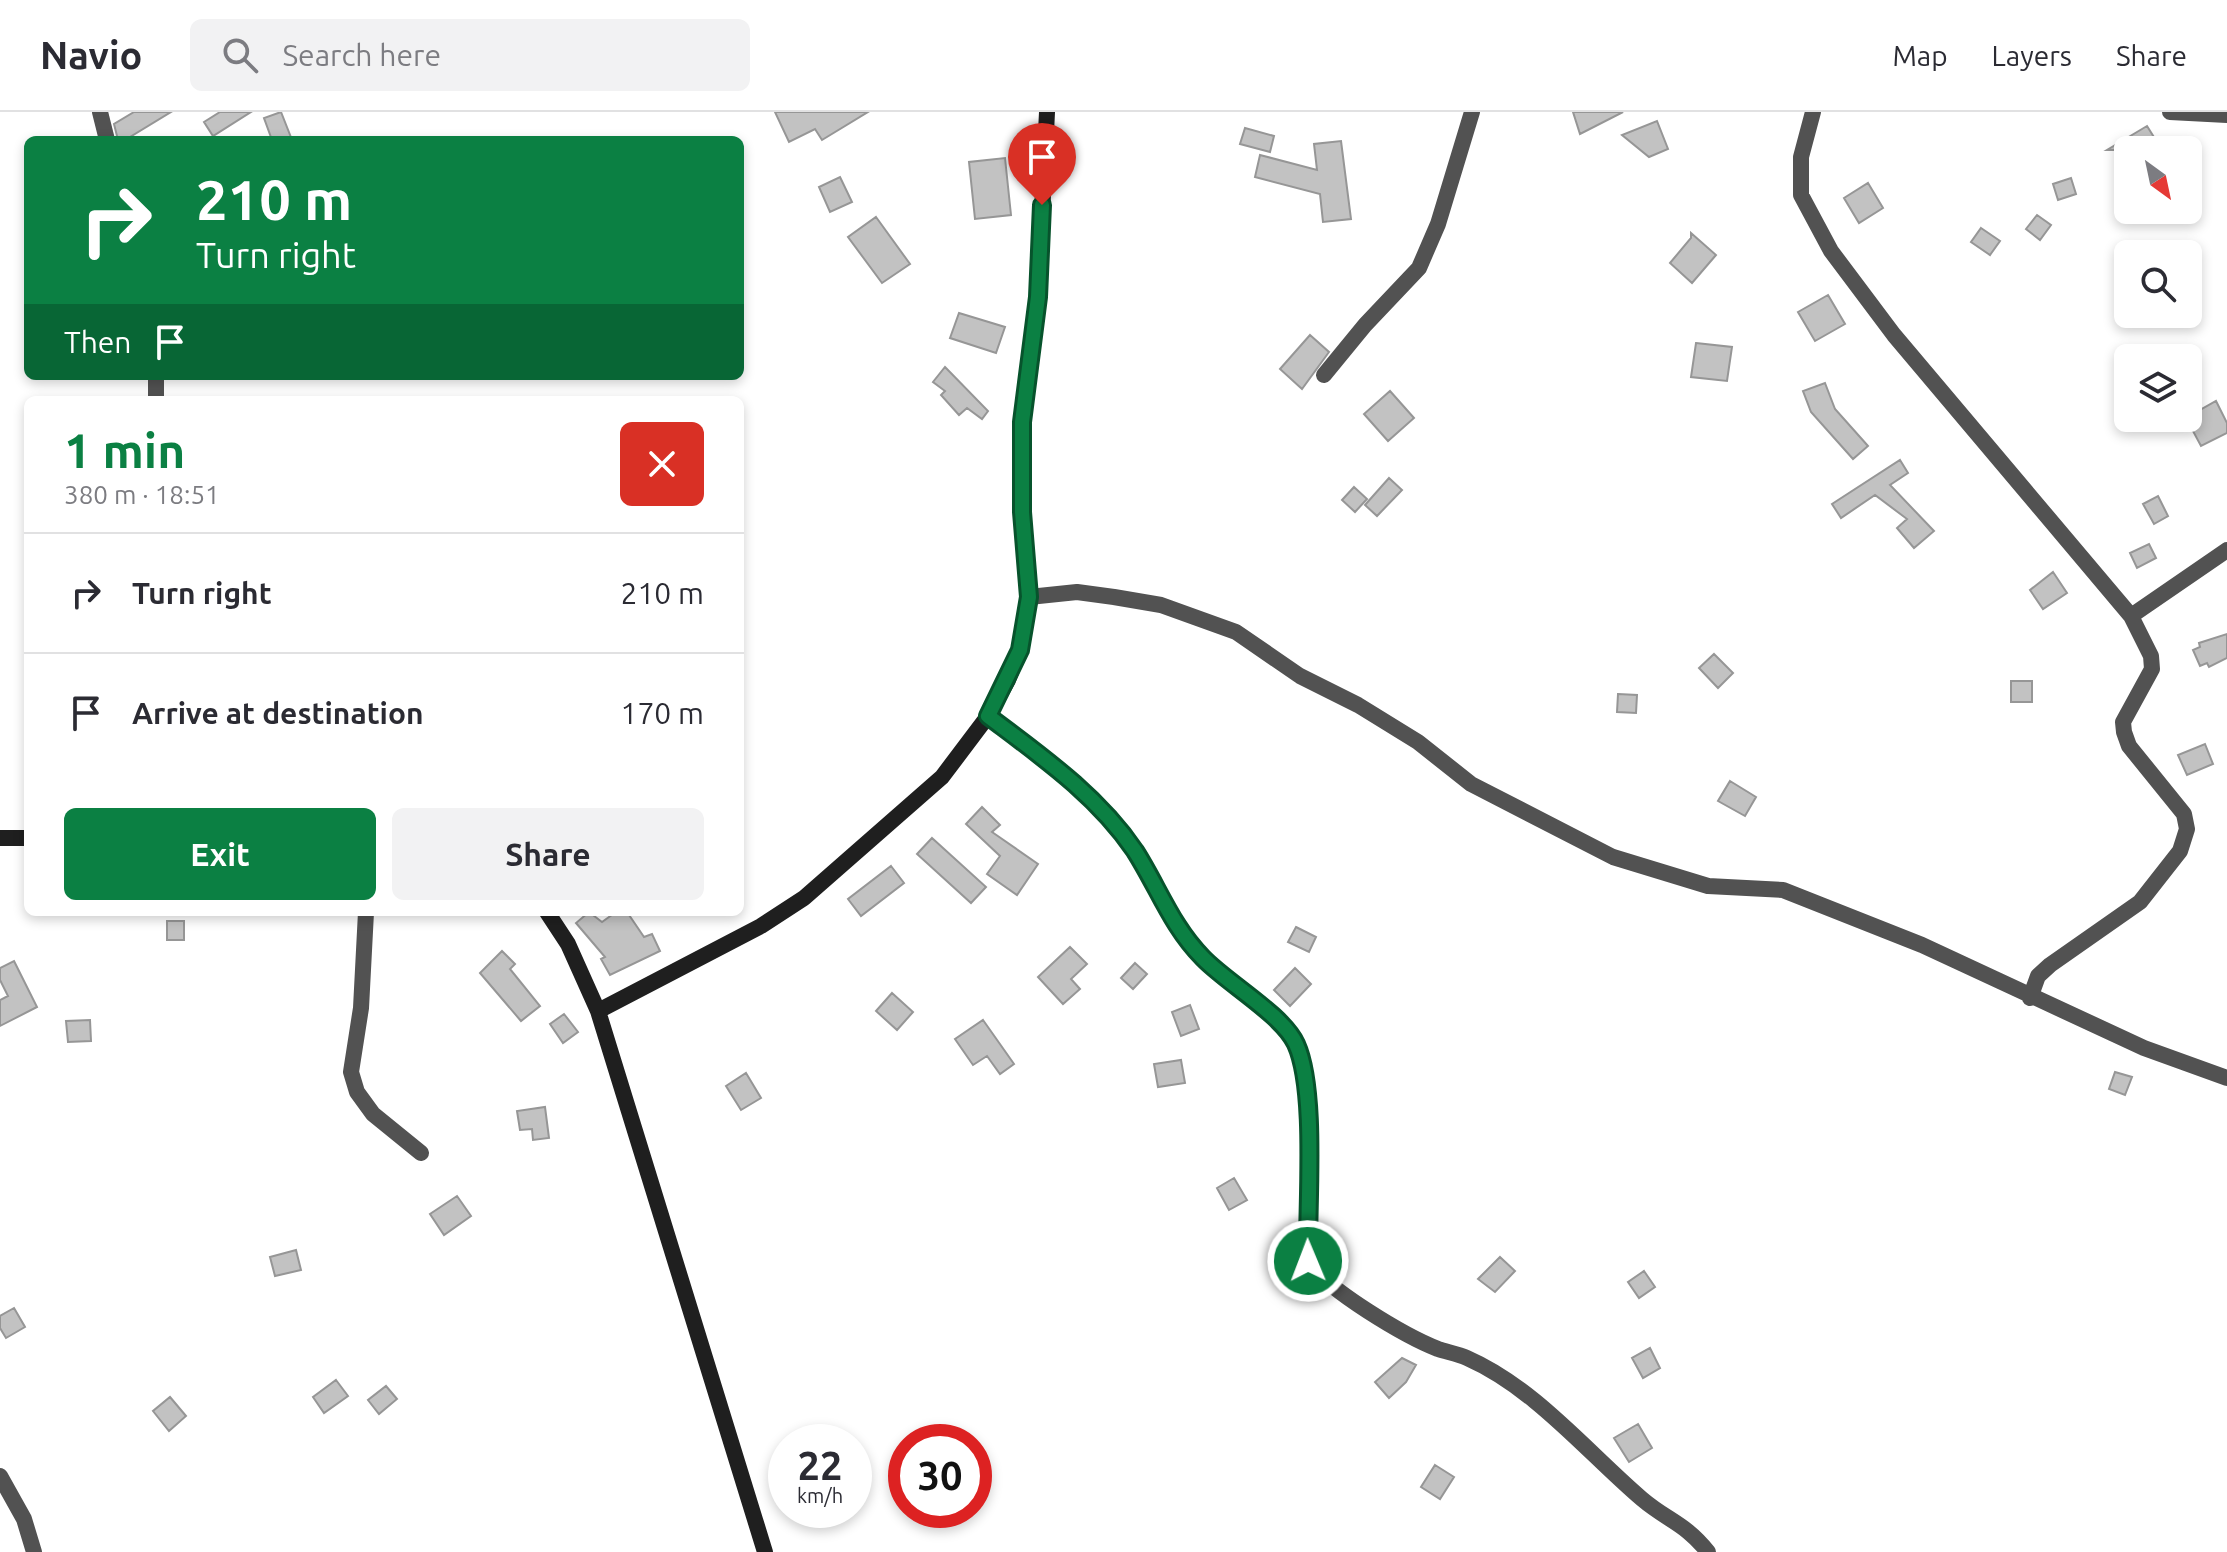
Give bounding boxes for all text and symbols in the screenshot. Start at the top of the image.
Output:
search box [190,19,750,91]
icon: search [218,33,262,77]
text: Navio [40,34,142,76]
text: Search here [282,38,441,72]
text: Map [1892,40,1948,71]
text: Layers [1992,40,2072,71]
text: Share [2116,40,2187,71]
pin [1008,123,1076,205]
icon: arrive [1020,135,1064,179]
north arrow [2114,136,2202,224]
map controls [2114,136,2202,432]
icon: right [64,168,168,272]
text: 210 m [196,168,352,231]
text: Turn right [196,234,356,275]
button: search [2114,240,2202,328]
icon: arrive [148,320,192,364]
text: Then [64,325,132,359]
button: layers [2114,344,2202,432]
button: close [620,422,704,506]
text: 1 min [64,423,185,477]
text: 380 m · 18:51 [64,480,220,509]
icon: right [64,571,108,615]
text: Turn right [132,576,272,610]
text: 210 m [620,576,704,610]
icon: arrive [64,691,108,735]
text: Arrive at destination [132,696,424,730]
text: 170 m [620,696,704,730]
button: Exit [64,808,376,900]
button: Share [392,808,704,900]
position arrow [1266,1219,1350,1303]
speed limit sign: 30 [888,1424,992,1528]
text: 22 [797,1443,843,1488]
text: km/h [797,1484,843,1507]

